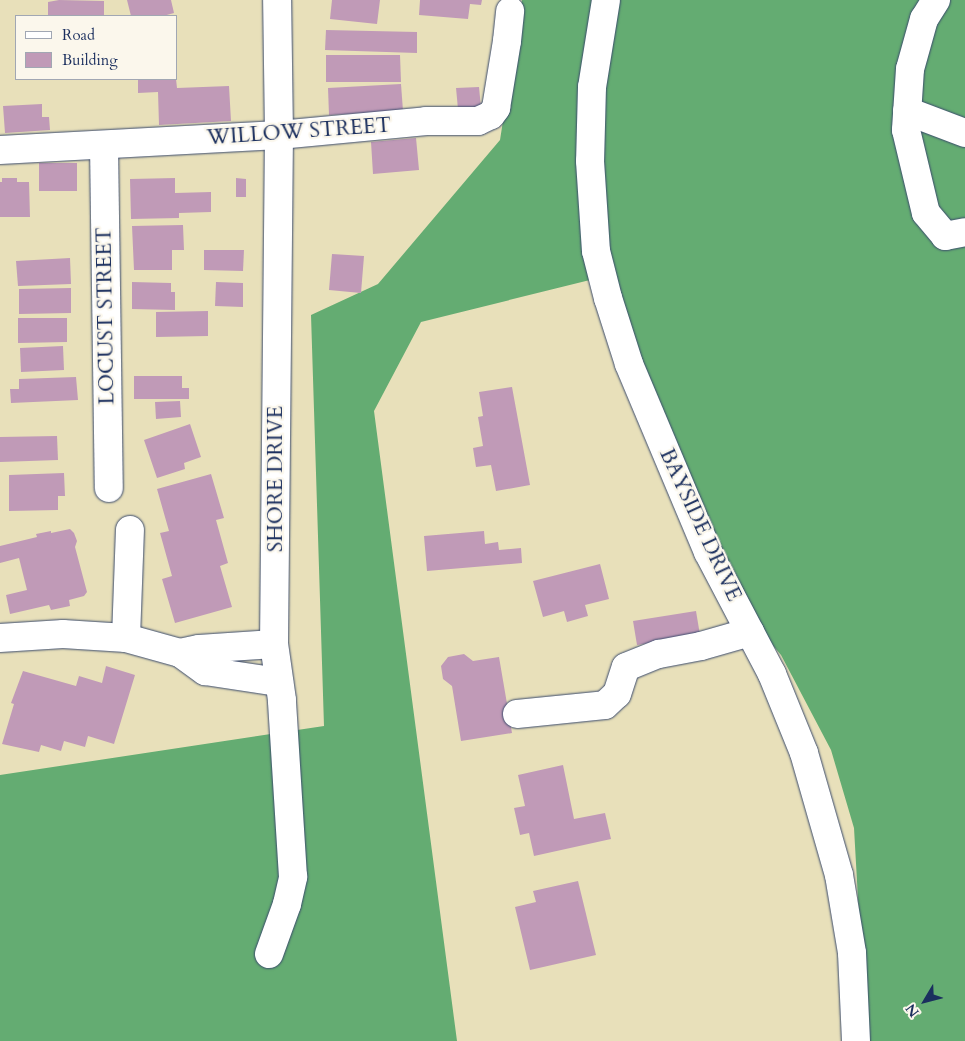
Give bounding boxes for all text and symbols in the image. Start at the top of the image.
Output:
legend [15,15,178,80]
text: Road [62,25,95,45]
text: Building [62,50,118,70]
street label: WILLOW STREET [206,113,392,151]
street label: LOCUST STREET [92,227,120,405]
street label: SHORE DRIVE [263,406,289,552]
street label: BAYSIDE DRIVE [654,445,746,605]
north arrow [900,976,950,1026]
text: N [901,1000,924,1021]

